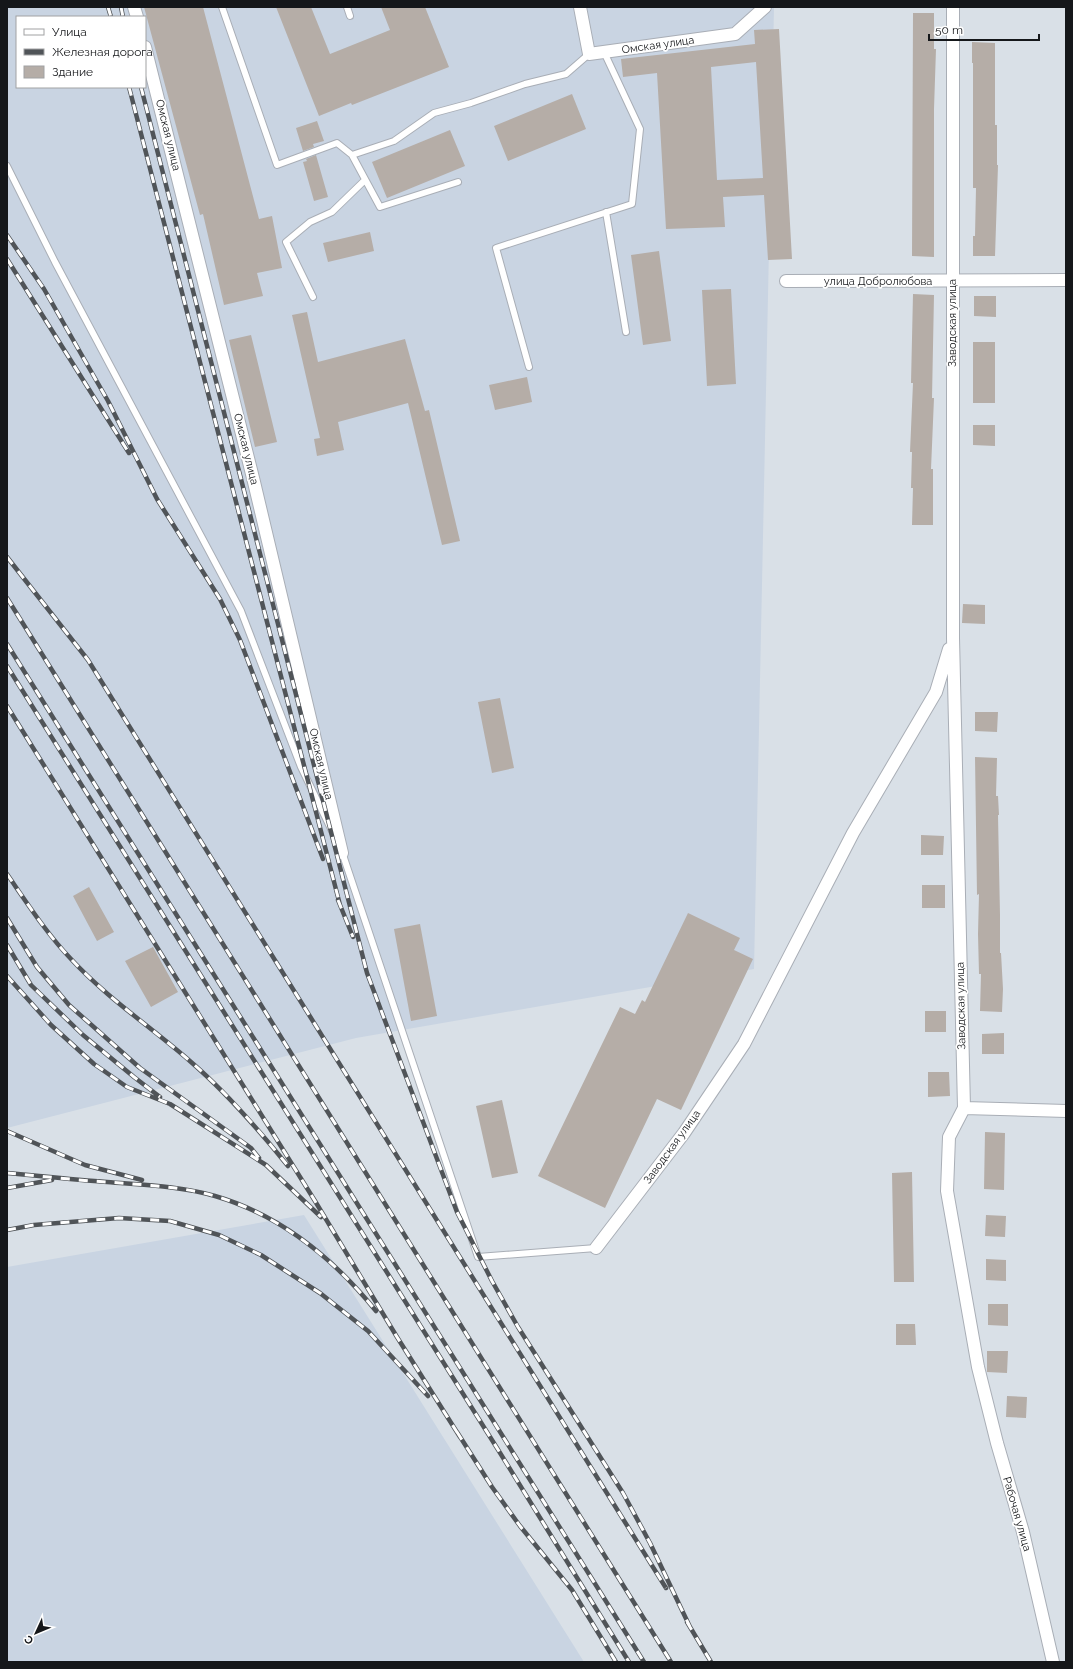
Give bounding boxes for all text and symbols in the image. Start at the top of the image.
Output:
legend [16,16,146,88]
scale bar [929,16,1039,42]
text: 50 m [935,23,963,37]
text: Улица [52,25,87,39]
street label: Омская улица [621,33,695,57]
text: Железная дорога [52,45,153,59]
text: Здание [52,65,93,79]
street label: Омская улица [153,98,183,172]
street label: улица Добролюбова [824,275,932,288]
street label: Заводская улица [946,279,959,367]
street label: Омская улица [231,412,261,486]
street label: Омская улица [306,727,336,801]
street label: Заводская улица [954,962,968,1050]
street label: Заводская улица [641,1108,703,1186]
street label: Рабочая улица [1000,1475,1034,1553]
north arrow [16,1613,56,1653]
text: С [22,1632,36,1647]

